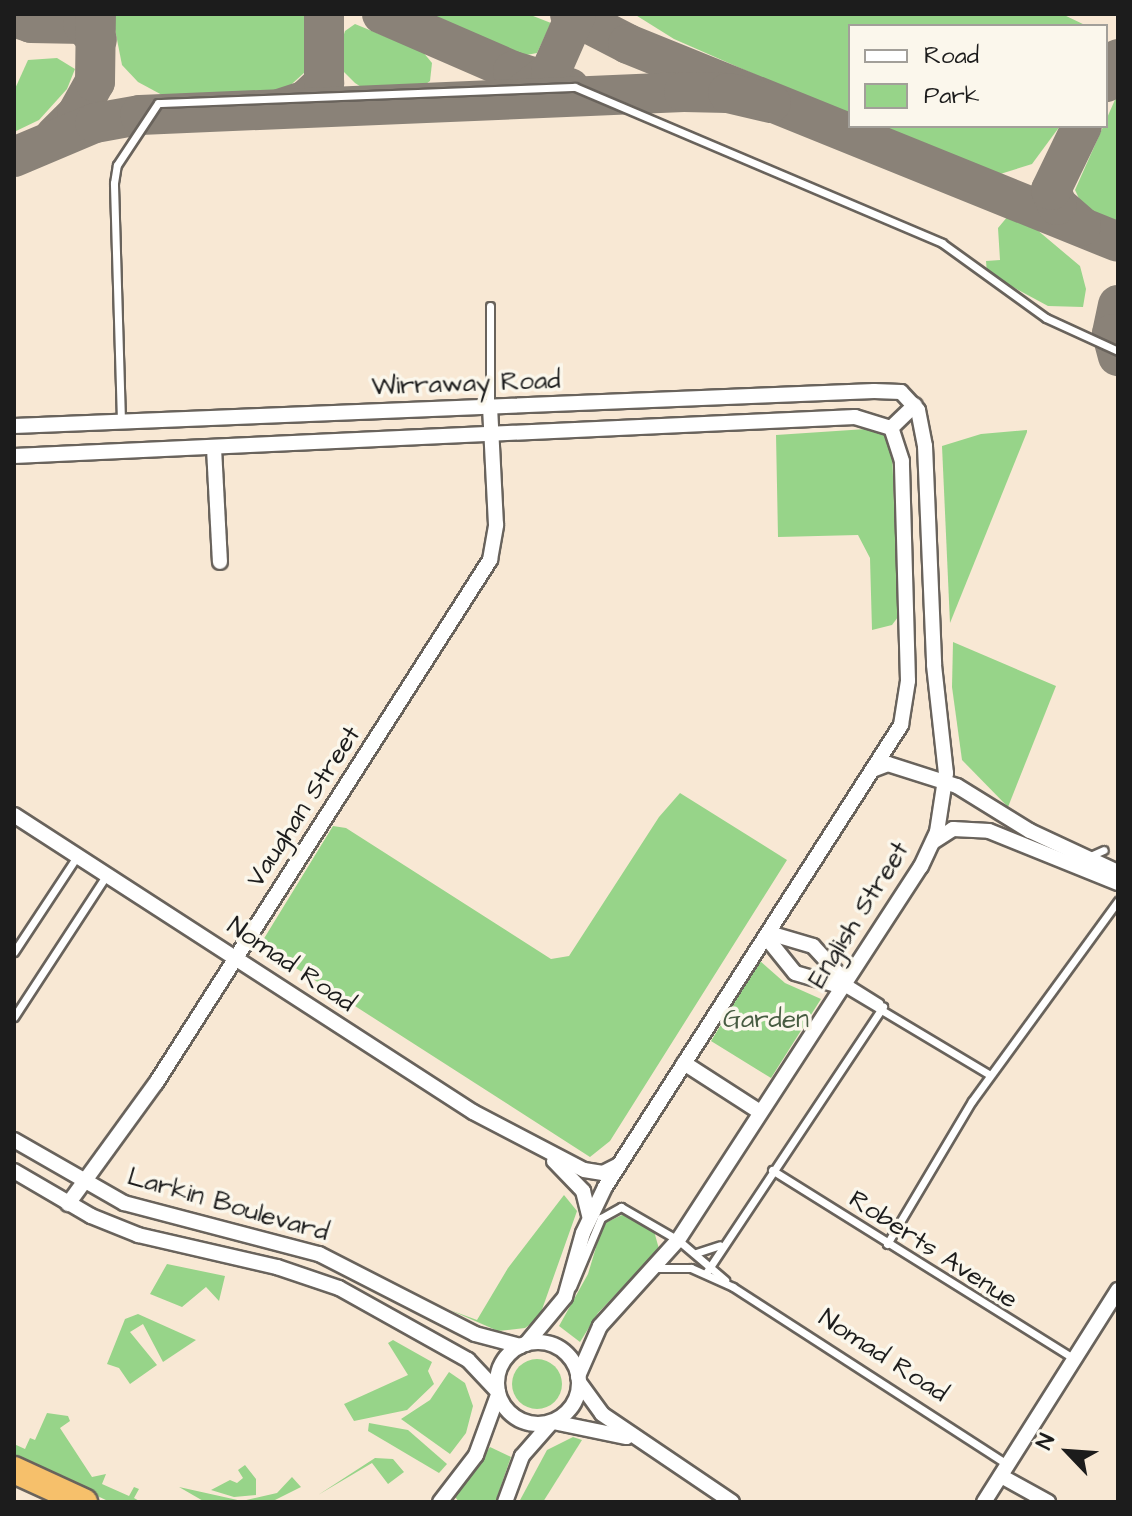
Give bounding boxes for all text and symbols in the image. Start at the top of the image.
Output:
legend [848,24,1108,128]
text: Road [924,39,979,73]
text: Park [924,79,980,113]
street label: Wirraway Road [371,365,561,403]
street label: Vaughan Street [240,721,368,893]
street label: English Street [802,836,916,994]
street label: Nomad Road [221,911,361,1019]
park label: Garden [723,1004,809,1036]
street label: Larkin Boulevard [124,1161,332,1249]
street label: Roberts Avenue [843,1184,1023,1316]
street label: Nomad Road [813,1303,953,1409]
north arrow [1028,1412,1108,1492]
text: N [1029,1429,1063,1454]

